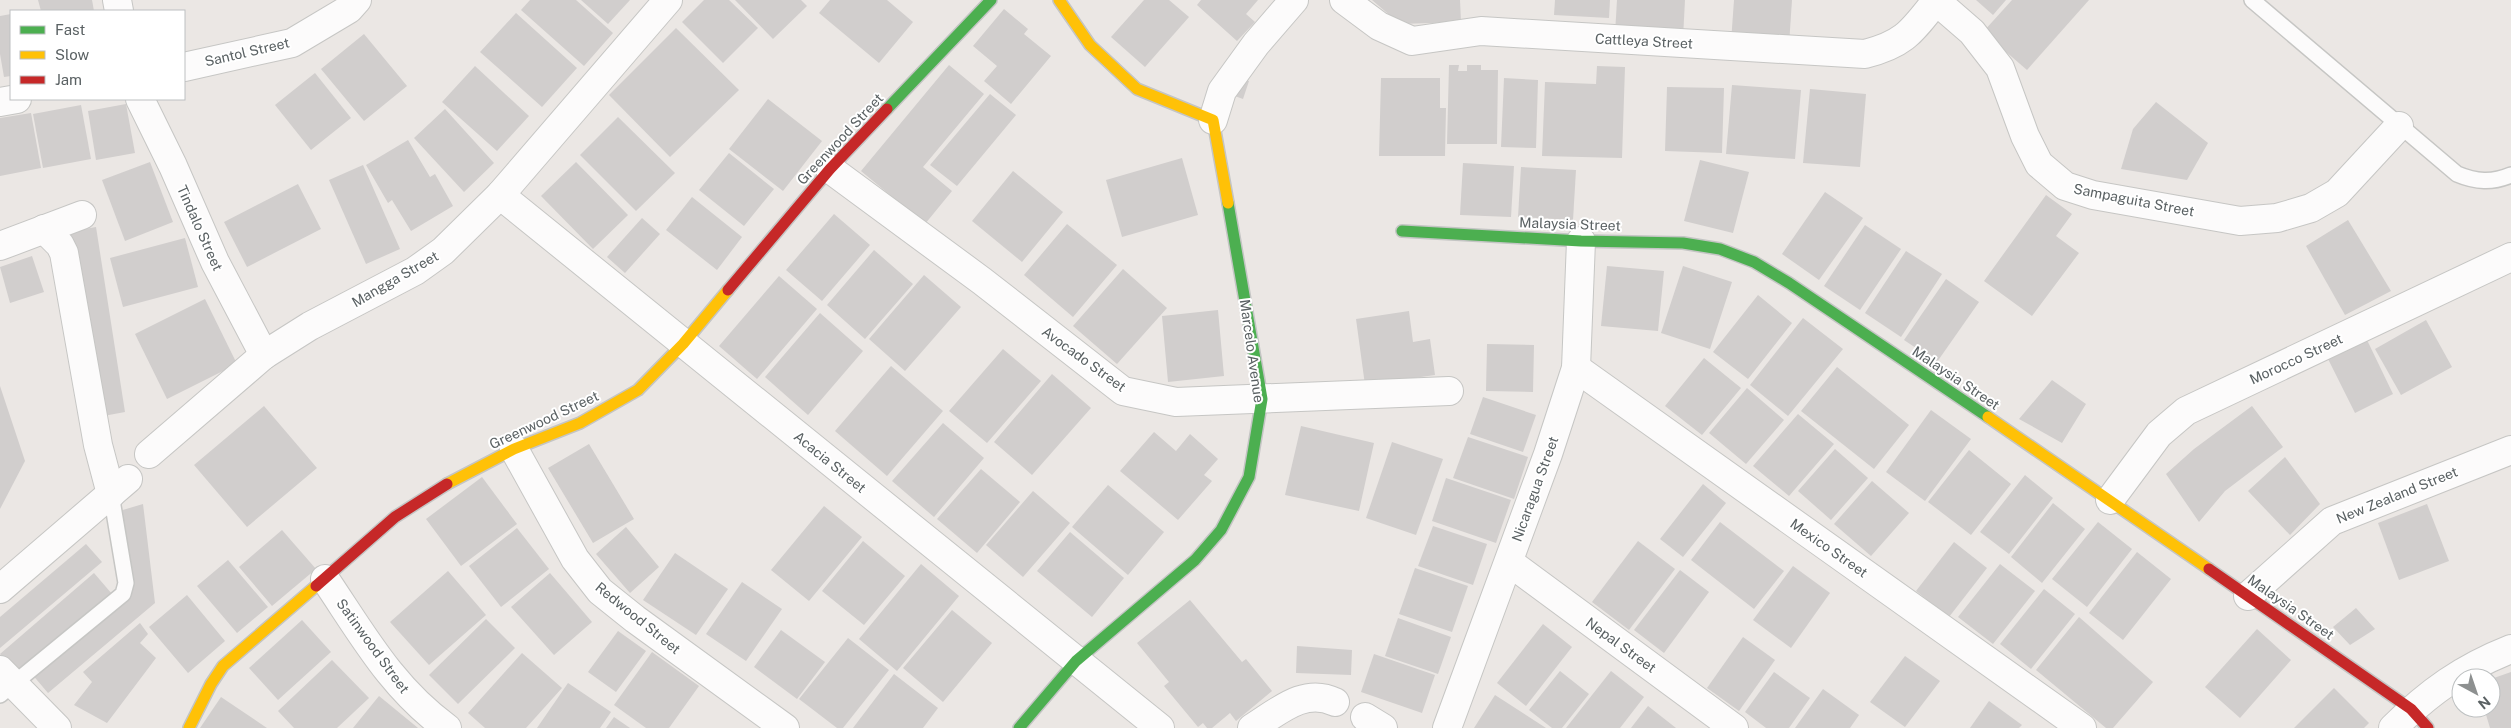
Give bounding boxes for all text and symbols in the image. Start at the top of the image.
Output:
legend [10,10,185,100]
text: Fast [55,21,85,38]
street label: Cattleya Street [1595,30,1693,52]
street label: Santol Street [203,34,291,70]
text: Slow [55,46,90,63]
text: Jam [55,71,82,88]
street label: Greenwood Street [794,90,886,188]
street label: Sampaguita Street [2072,180,2196,220]
street label: Tindalo Street [174,183,226,273]
street label: Malaysia Street [1519,214,1621,234]
street label: Mangga Street [349,248,441,310]
street label: Marcelo Avenue [1237,298,1267,404]
street label: Avocado Street [1039,323,1129,395]
street label: Morocco Street [2247,330,2345,388]
street label: Malaysia Street [1909,343,2003,413]
street label: Greenwood Street [487,388,601,452]
street label: Acacia Street [791,428,869,496]
street label: Nicaragua Street [1509,434,1561,544]
street label: New Zealand Street [2334,463,2460,527]
street label: Mexico Street [1787,515,1871,581]
street label: Malaysia Street [2245,571,2337,643]
street label: Redwood Street [592,579,684,657]
street label: Satinwood Street [333,596,413,696]
street label: Nepal Street [1583,614,1659,676]
north arrow [2451,668,2501,718]
text: N [2475,693,2494,713]

